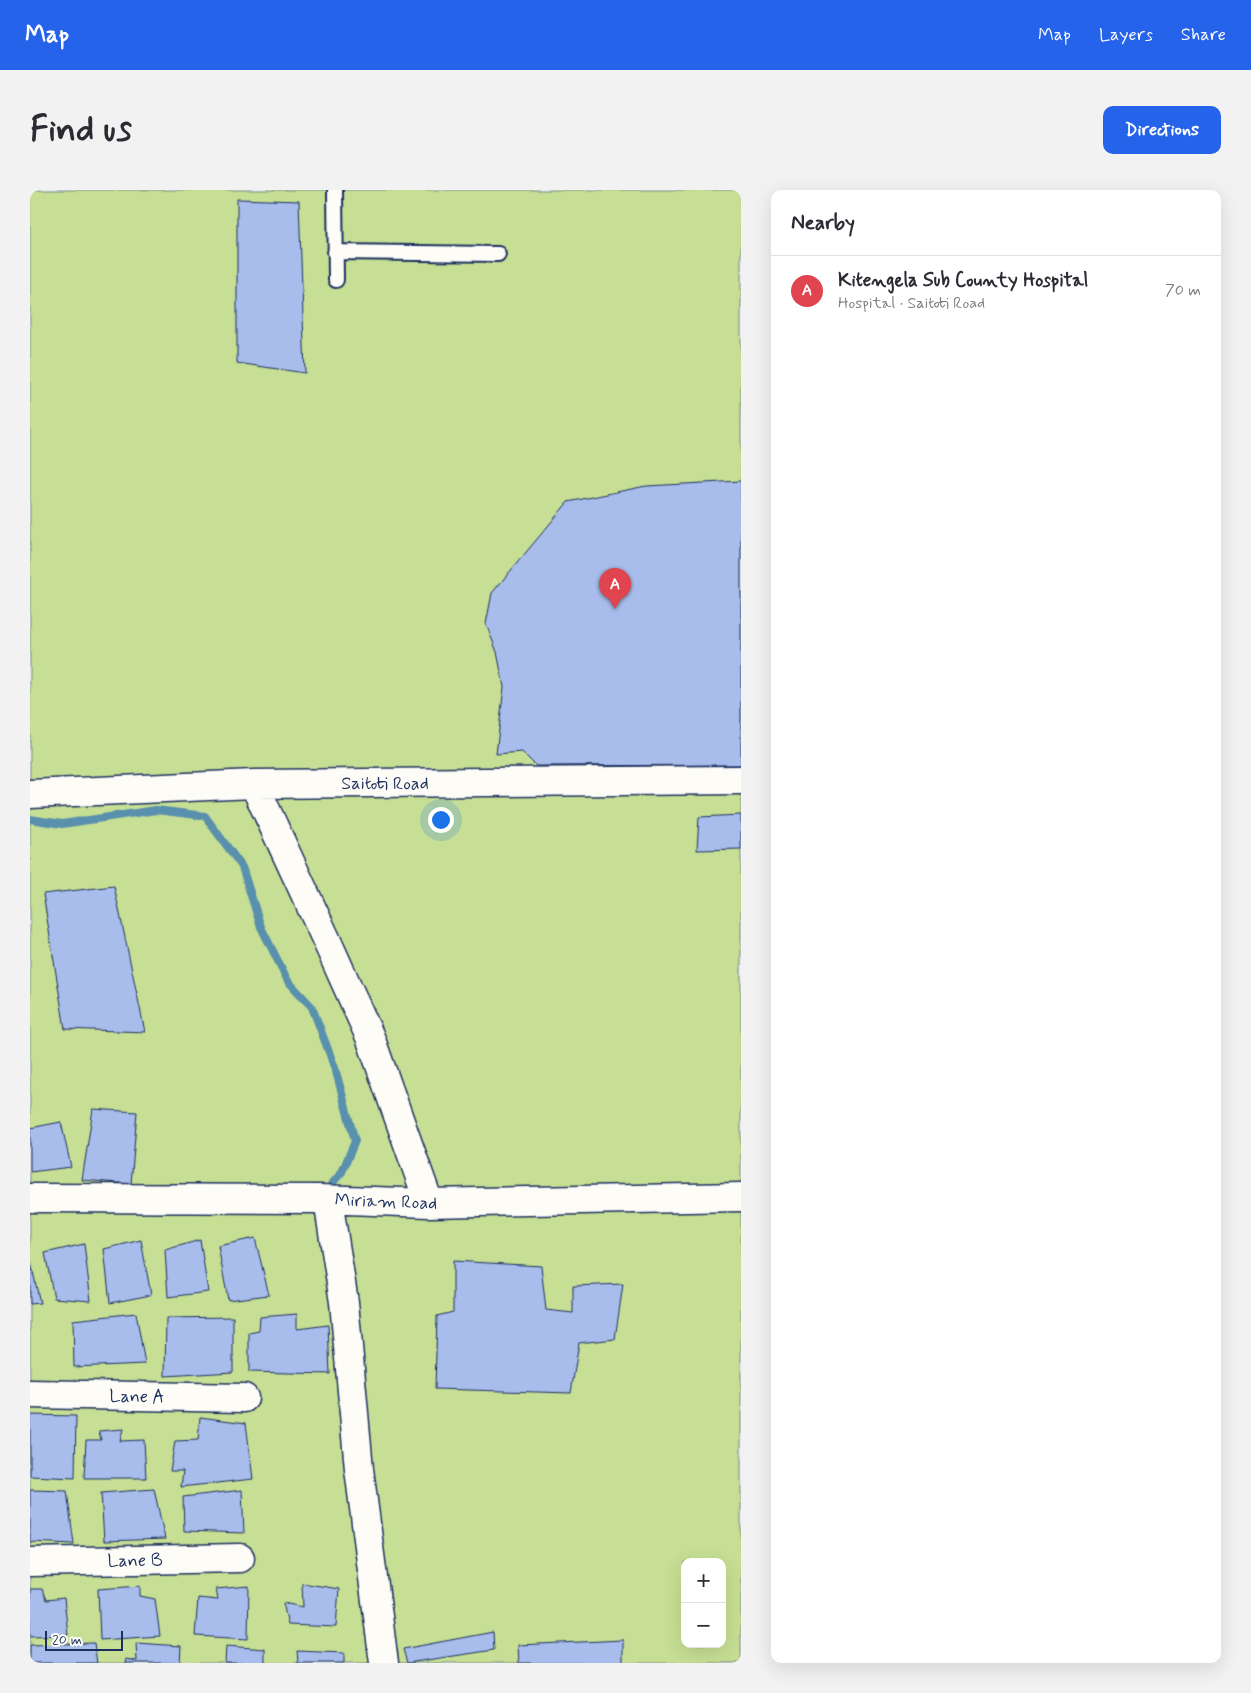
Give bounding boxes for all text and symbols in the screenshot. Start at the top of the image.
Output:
text: Map [25,20,69,51]
text: Map [1038,23,1071,47]
text: Layers [1099,23,1153,47]
text: Share [1181,23,1226,47]
button: Directions [1103,106,1221,154]
text: Find us [30,107,132,153]
text: Nearby [791,209,855,237]
text: Kitengela Sub County Hospital [838,268,1088,293]
text: A [802,280,812,301]
text: 70 m [1165,280,1201,301]
text: Hospital · Saitoti Road [838,293,985,314]
pin: A [599,568,631,609]
street label: Saitoti Road [341,772,429,796]
your location [428,807,454,833]
street label: Miriam Road [334,1188,438,1216]
street label: Lane A [109,1385,165,1409]
street label: Lane B [107,1549,163,1573]
map controls [681,1558,726,1648]
button: + [681,1558,726,1603]
button: − [681,1603,726,1648]
scale bar [45,1628,122,1651]
text: 20 m [52,1631,82,1649]

